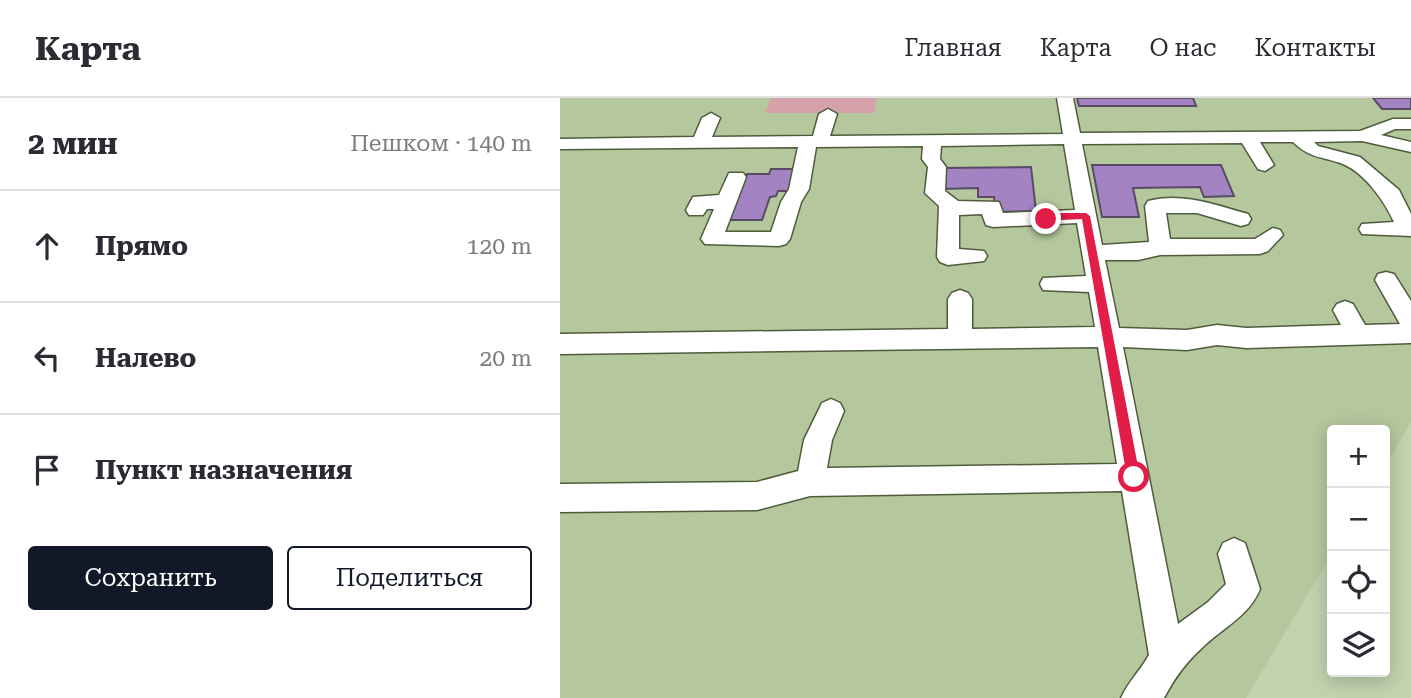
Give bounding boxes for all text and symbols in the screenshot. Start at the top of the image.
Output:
text: Карта [35,29,141,68]
text: Главная [904,34,1002,62]
text: Карта [1040,34,1111,62]
text: О нас [1149,34,1216,62]
text: Контакты [1254,34,1376,62]
text: 2 мин [28,126,118,161]
text: Пешком · 140 m [350,130,532,157]
route end [1030,203,1061,234]
icon: ahead [28,227,66,265]
text: Прямо [95,231,188,261]
text: 120 m [467,233,532,260]
icon: left [28,339,66,377]
text: Налево [95,343,196,373]
text: 20 m [479,345,532,372]
map controls [1327,425,1390,677]
button: + [1327,425,1390,488]
icon: arrive [28,451,66,489]
text: Пункт назначения [95,455,352,485]
route start [1118,461,1149,492]
button: − [1327,488,1390,551]
button: Сохранить [28,546,273,610]
button: Поделиться [287,546,532,610]
button: locate [1327,551,1390,614]
button: layers [1327,614,1390,677]

